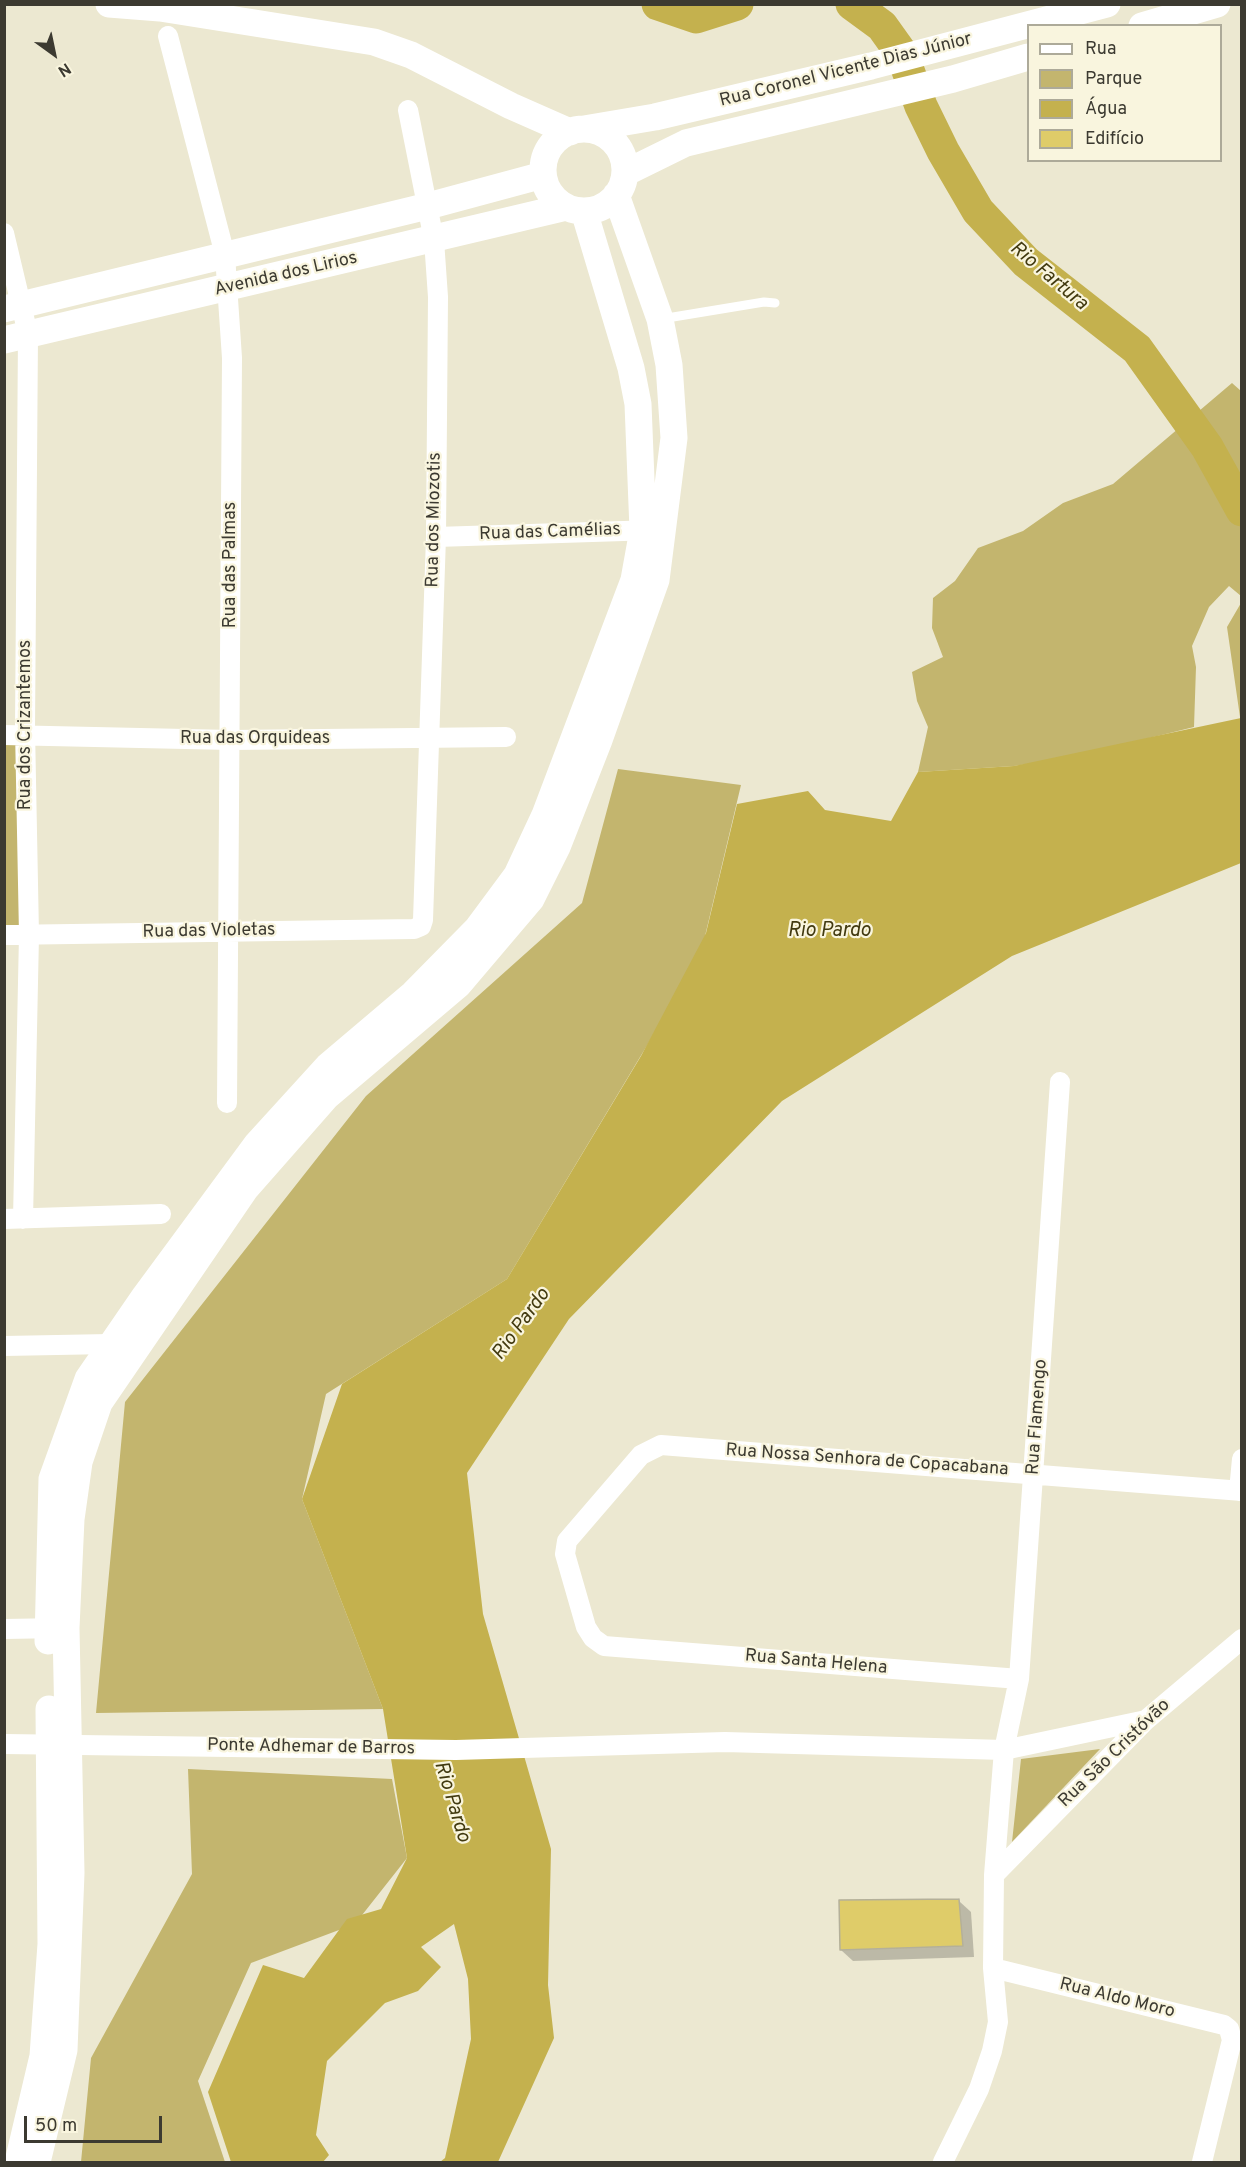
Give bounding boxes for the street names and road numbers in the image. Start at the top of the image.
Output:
street label: Rua Coronel Vicente Dias Júnior [718,29,974,113]
street label: Avenida dos Lirios [212,248,360,302]
street label: Rua dos Miozotis [423,452,447,588]
street label: Rua das Palmas [220,502,242,628]
street label: Rua das Camélias [479,520,621,546]
street label: Rua dos Crizantemos [15,640,37,810]
street label: Rua das Orquideas [180,728,330,750]
street label: Rua das Violetas [142,920,276,944]
street label: Rua Flamengo [1023,1358,1053,1476]
street label: Rua Nossa Senhora de Copacabana [725,1440,1009,1482]
street label: Rua Santa Helena [744,1646,888,1680]
street label: Rua São Cristóvão [1055,1695,1175,1813]
street label: Ponte Adhemar de Barros [207,1735,415,1761]
street label: Rua Aldo Moro [1057,1974,1177,2024]

